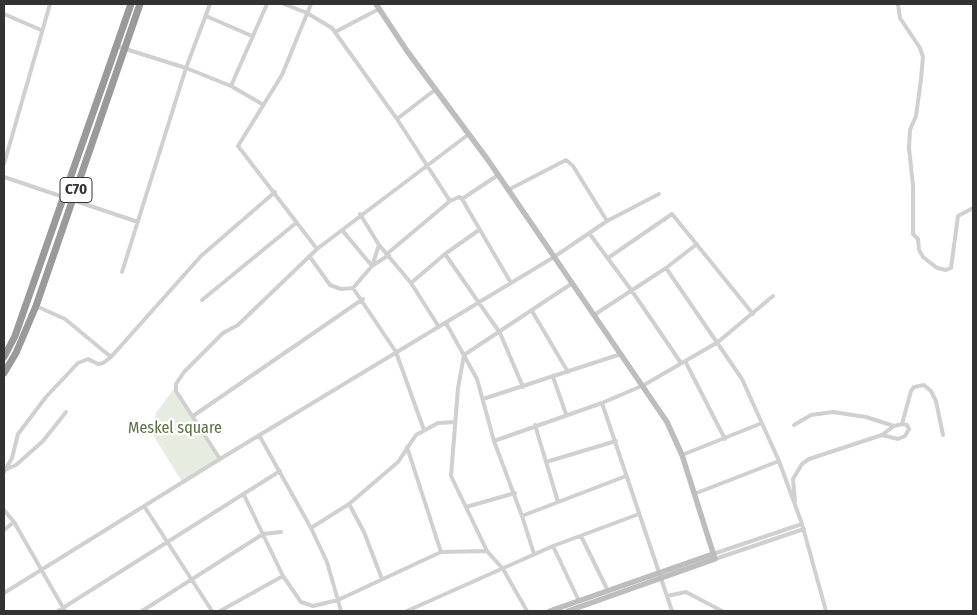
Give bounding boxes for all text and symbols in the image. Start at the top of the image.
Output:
road number: C70 [60,178,92,202]
park label: Meskel square [128,419,222,439]

